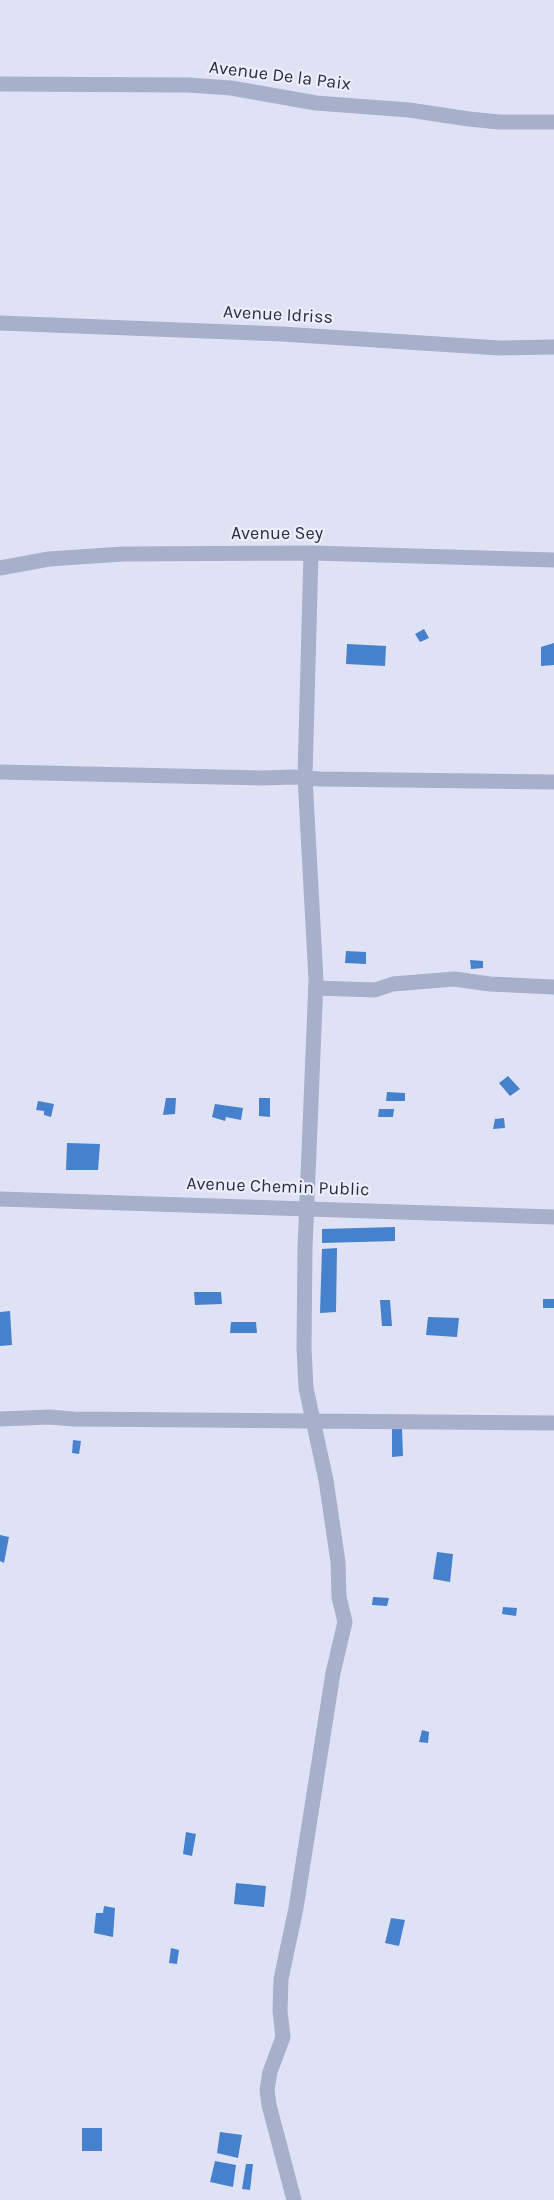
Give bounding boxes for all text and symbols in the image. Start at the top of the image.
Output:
street label: Avenue De la Paix [208,57,352,95]
street label: Avenue Idriss [223,301,333,329]
street label: Avenue Sey [231,523,323,545]
street label: Avenue Chemin Public [186,1173,370,1201]

